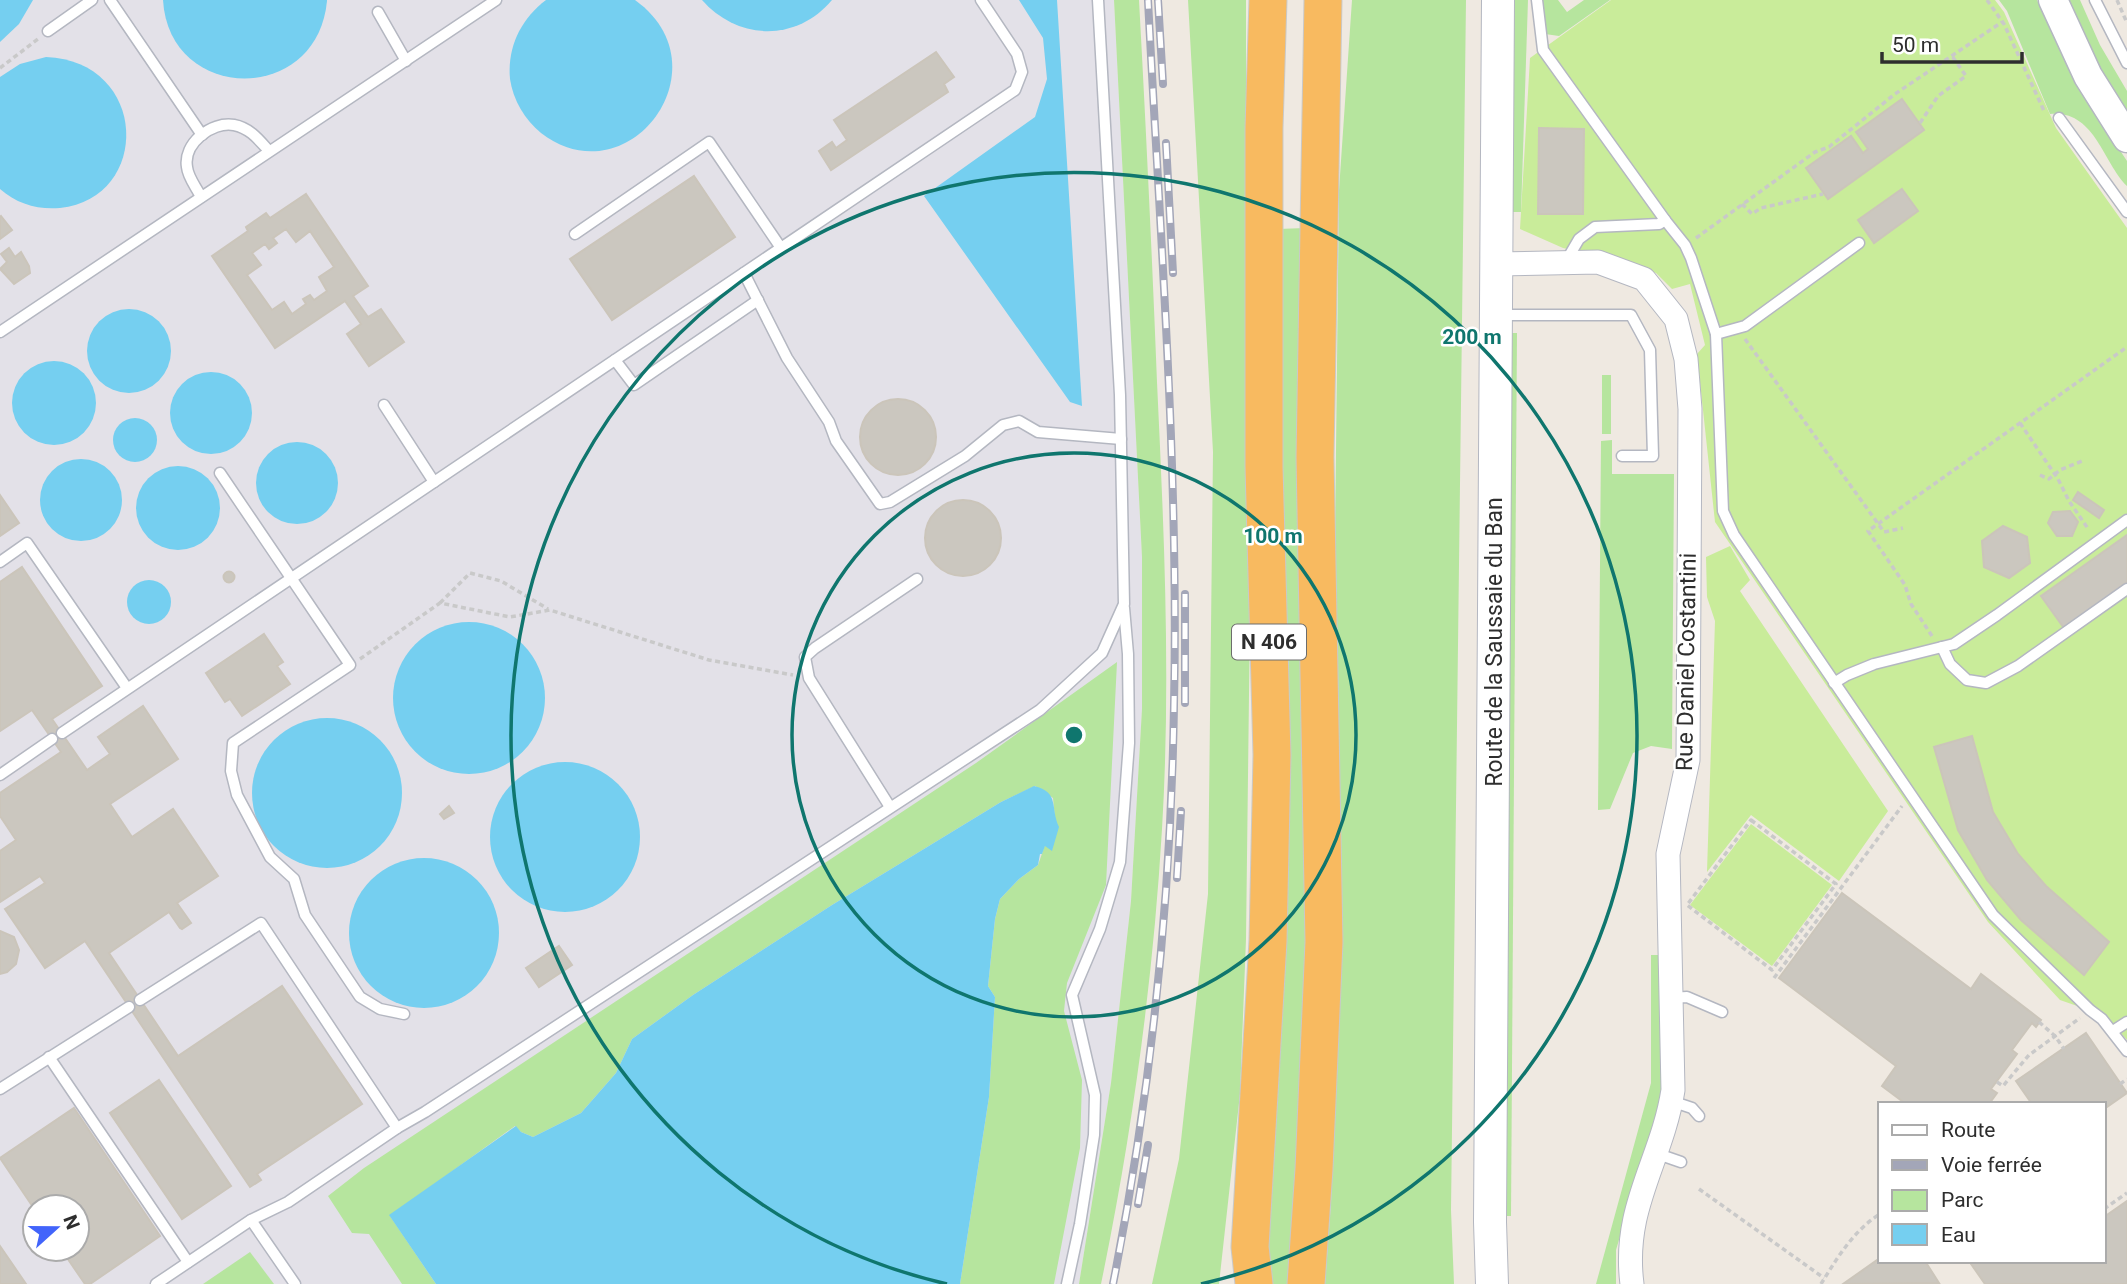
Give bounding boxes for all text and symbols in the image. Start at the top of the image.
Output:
scale bar [1882,21,2022,65]
text: 50 m [1892,33,1939,57]
text: 200 m [1442,325,1502,349]
street label: Route de la Saussaie du Ban [1481,497,1508,787]
text: 100 m [1243,524,1303,548]
street label: Rue Daniel Costantini [1671,553,1702,771]
road number: N 406 [1232,624,1306,660]
centre of rings [1062,723,1086,747]
legend [1878,1102,2106,1263]
text: Route [1941,1118,1996,1142]
text: Voie ferrée [1941,1153,2042,1177]
text: Parc [1941,1188,1983,1212]
north arrow [21,1193,91,1263]
text: N [58,1212,85,1232]
text: Eau [1941,1223,1976,1247]

